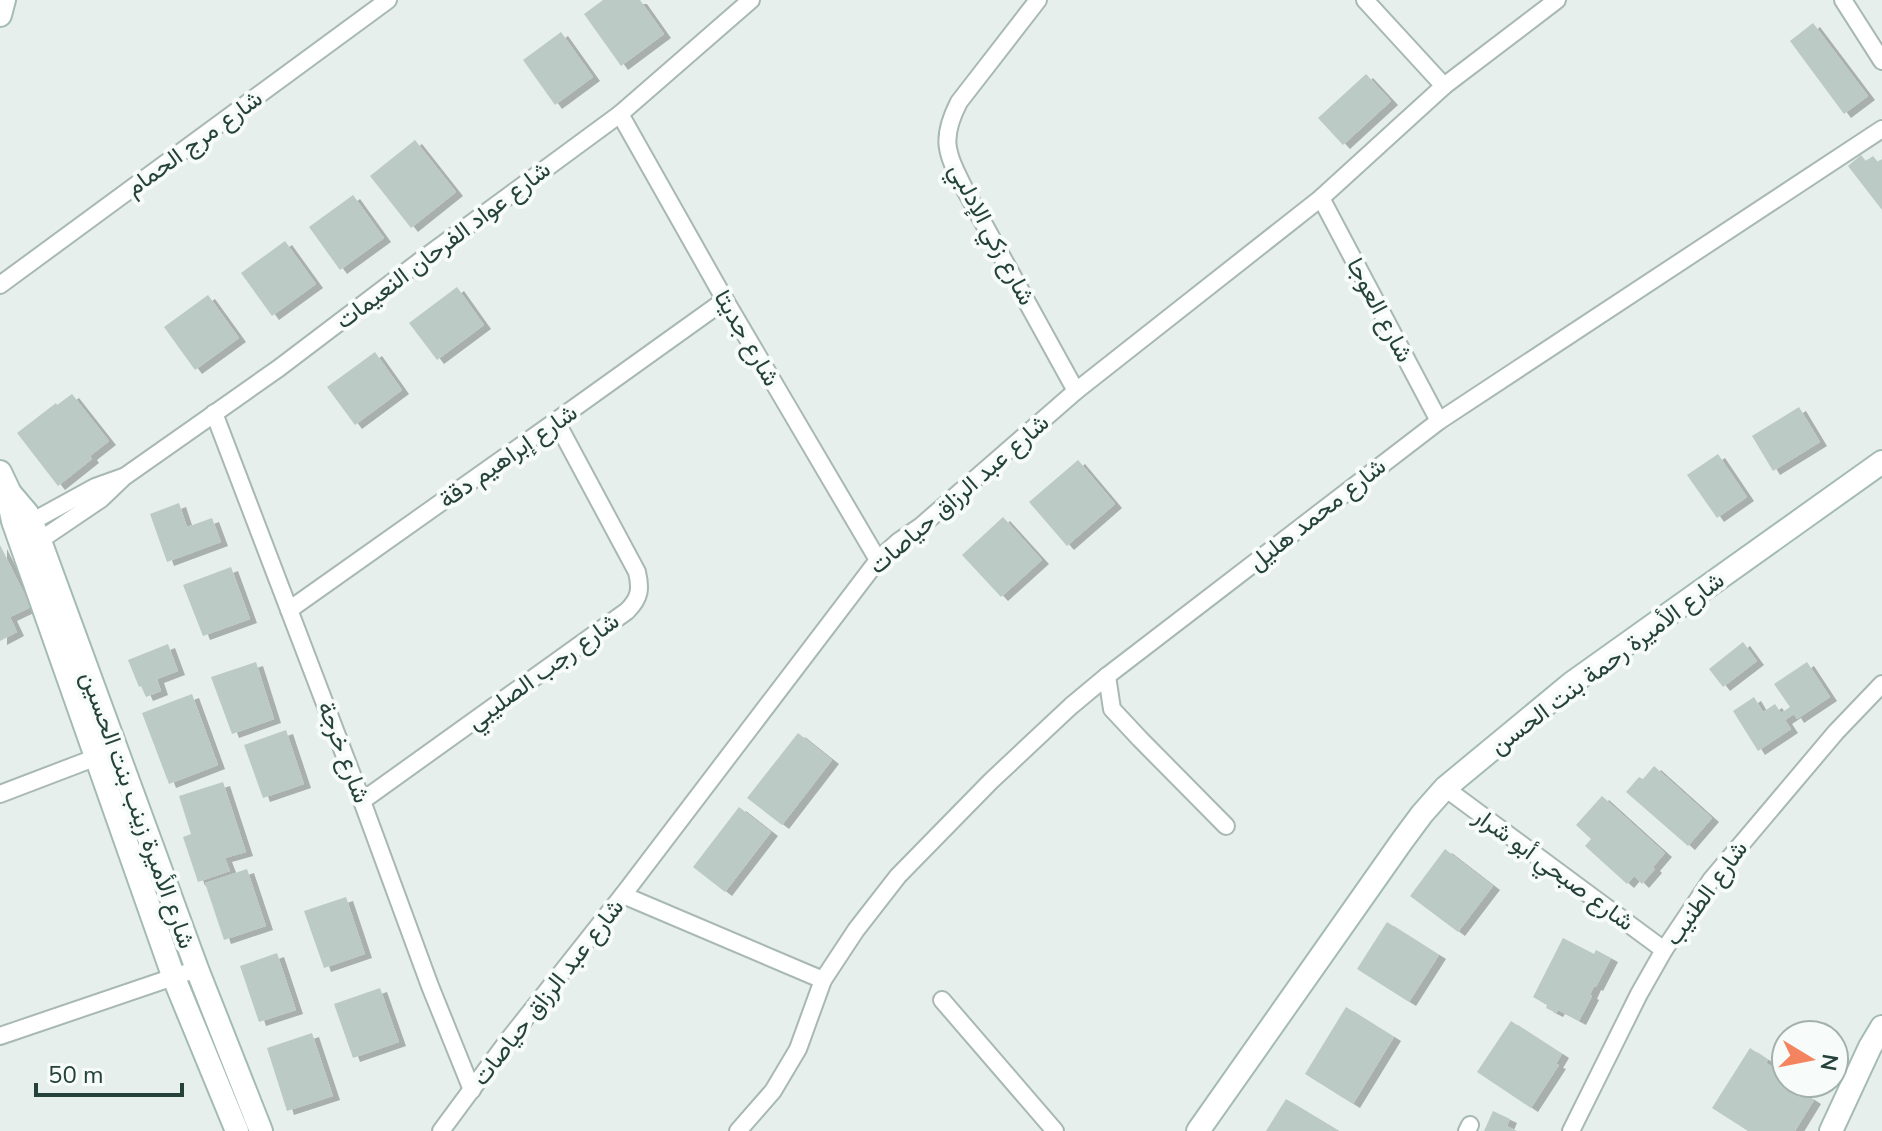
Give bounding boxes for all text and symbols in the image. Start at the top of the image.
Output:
street label: شارع مرج الحمام [119,82,269,204]
street label: شارع عواد الفرحان النعيمات [329,154,557,336]
street label: شارع زكي الإدلبي [938,157,1043,312]
street label: شارع العوجا [1339,252,1421,368]
street label: شارع جديتا [707,284,787,392]
street label: شارع إبراهيم دقة [432,396,584,516]
street label: شارع عبد الرزاق حياصات [862,407,1056,581]
street label: شارع محمد هليل [1242,450,1392,578]
street label: شارع الأميرة رحمة بنت الحسن [1483,564,1731,762]
street label: شارع رجب الصليبي [460,605,627,740]
street label: شارع الأميرة زينب بنت الحسين [73,667,203,953]
street label: شارع خرجة [310,697,378,807]
street label: شارع صبحي أبو شرار [1465,799,1641,940]
street label: شارع الطنيب [1657,834,1755,952]
street label: شارع عبد الرزاق حياصات [465,892,631,1092]
north arrow [1770,1019,1850,1099]
scale bar [36,1047,182,1097]
text: N [1813,1052,1845,1073]
text: 50 m [48,1059,104,1091]

